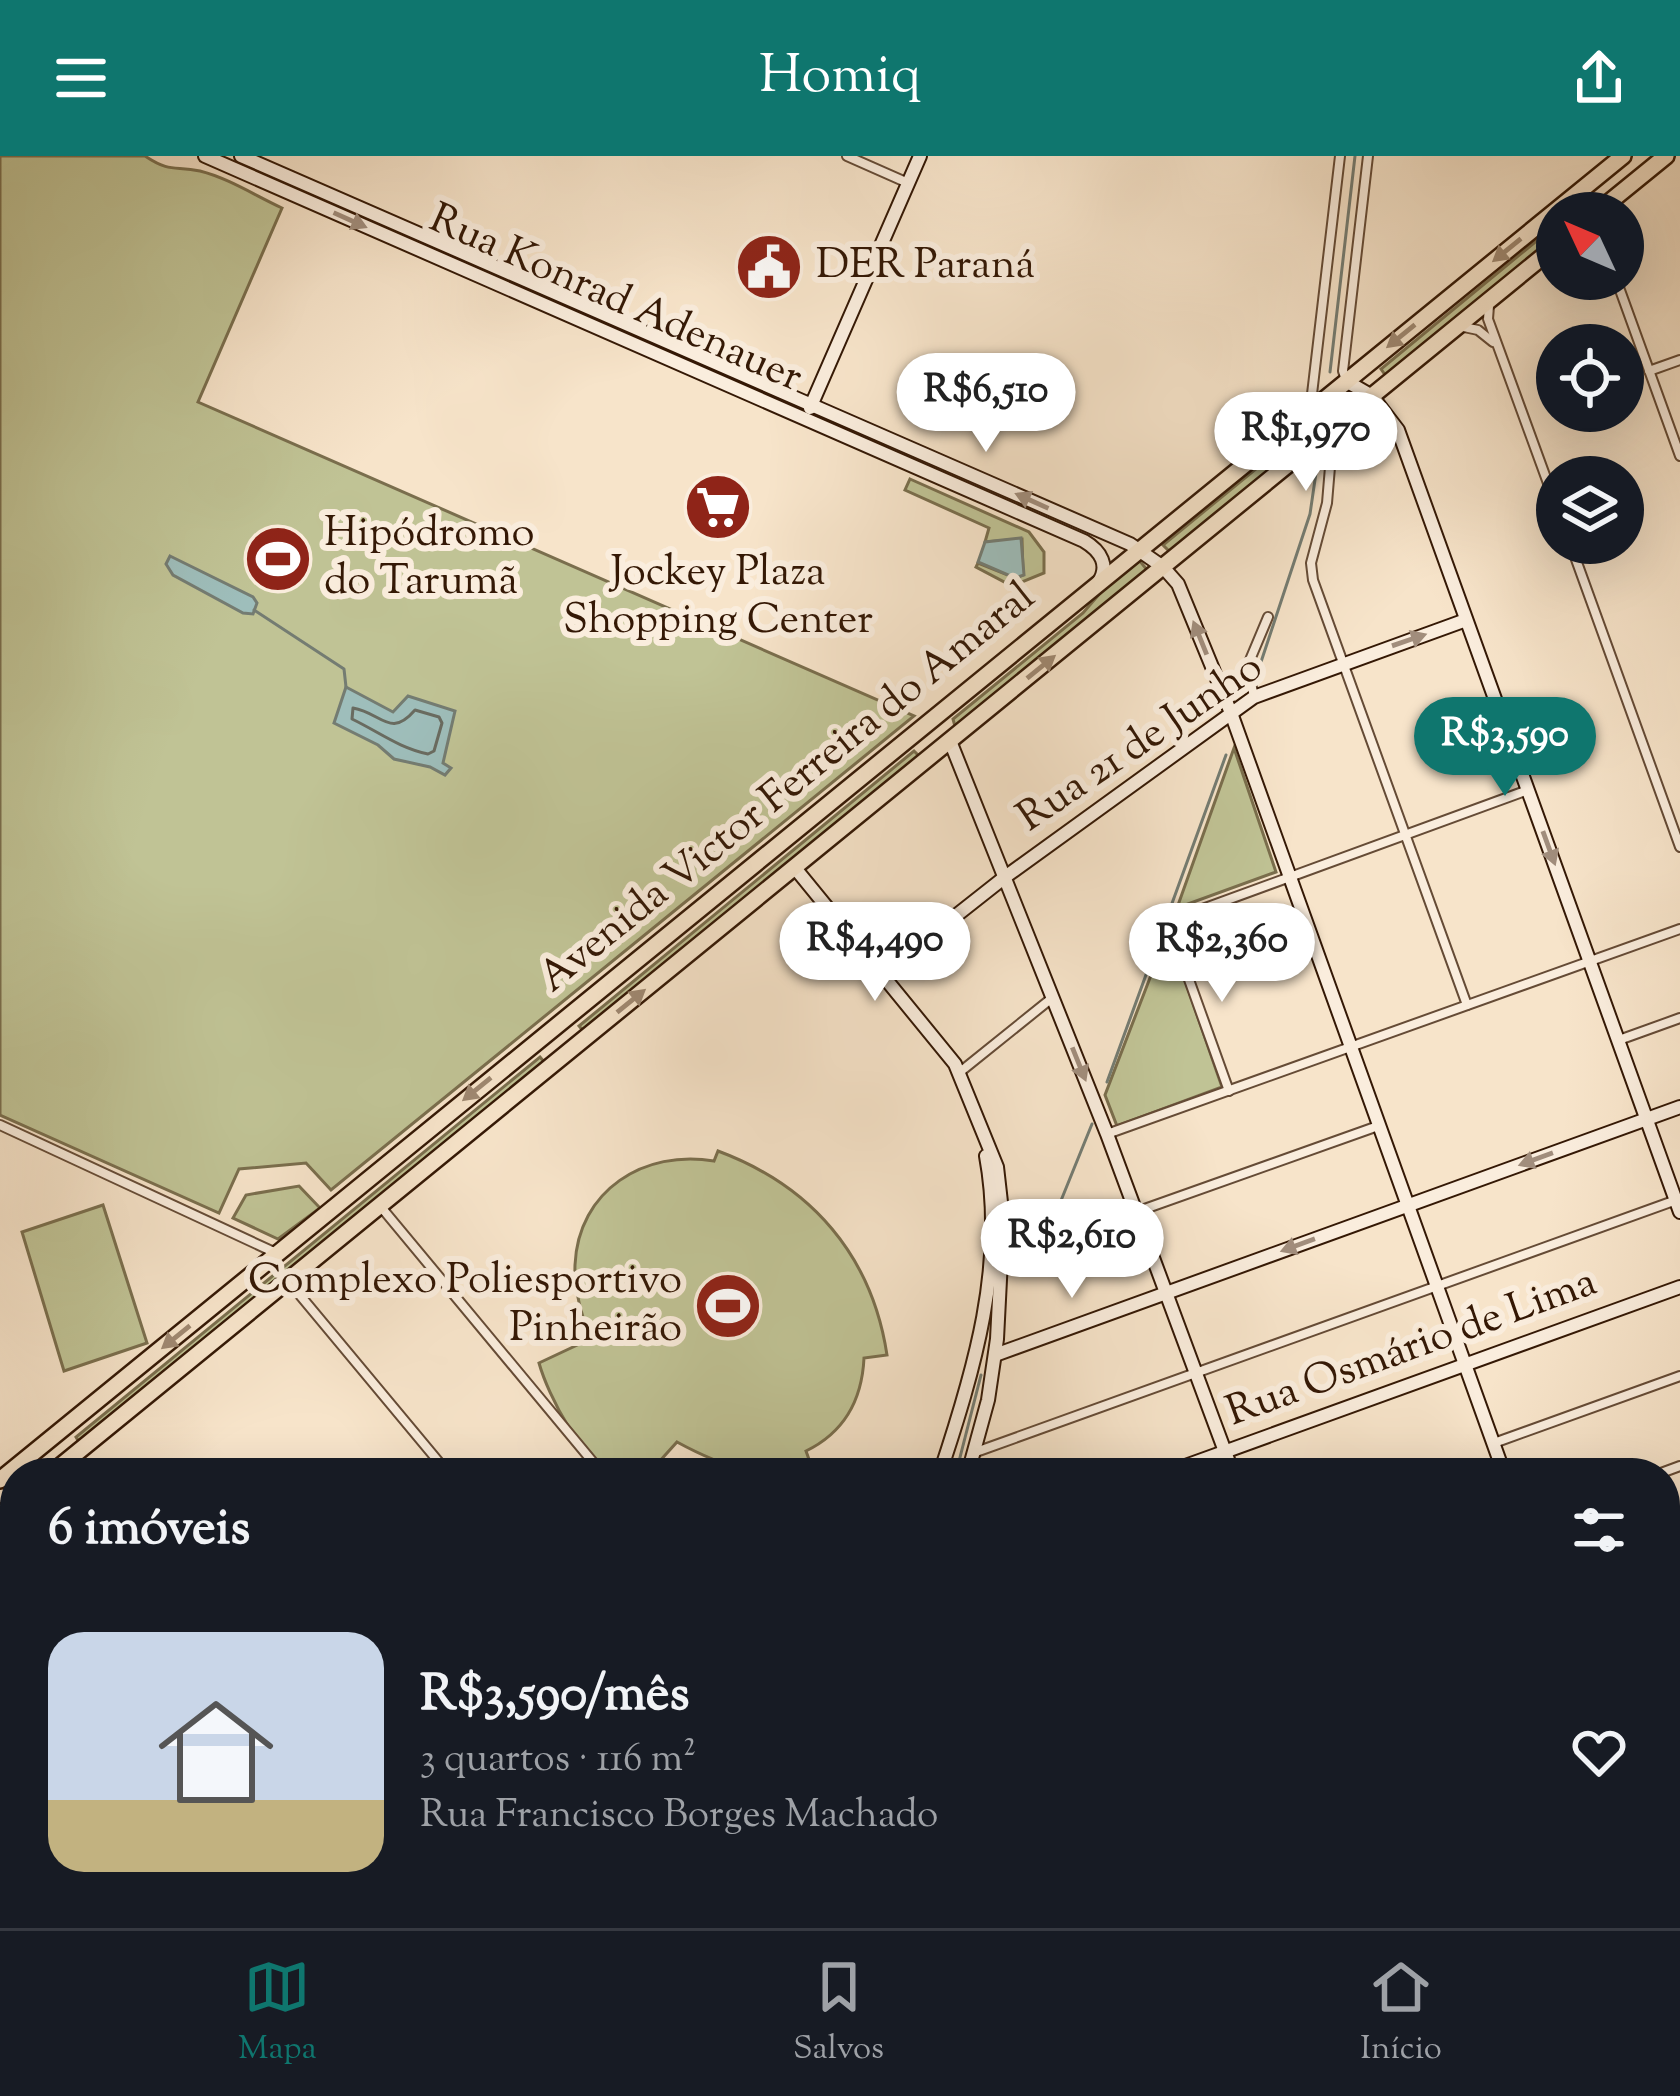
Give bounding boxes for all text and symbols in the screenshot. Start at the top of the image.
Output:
text: Homiq [759,39,921,117]
icon: menu [48,45,114,111]
icon: share [1566,45,1632,111]
street label: Rua Konrad Adenauer [419,191,811,409]
north arrow [1536,192,1644,300]
map controls [1536,192,1644,564]
one-way arrow [333,211,368,231]
public building icon: DER Paraná [734,232,804,302]
place label: DER Paraná [816,237,1035,297]
one-way arrow [1492,237,1523,262]
one-way arrow [1386,323,1417,348]
button: locate [1536,324,1644,432]
pin: R$6,510 [875,353,1097,455]
text: R$6,510 [924,364,1048,420]
pin: R$1,970 [1195,392,1417,494]
text: R$1,970 [1241,403,1371,459]
button: layers [1536,456,1644,564]
supermarket icon: Jockey Plaza Shopping Center [683,472,753,542]
one-way arrow [1014,491,1049,511]
place label: Hipódromo do Tarumã [324,505,535,613]
sports icon: Hipódromo do Tarumã [243,524,313,594]
place label: Jockey Plaza Shopping Center [563,544,873,652]
street label: Avenida Victor Ferreira do Amaral [527,570,1049,1008]
one-way arrow [1190,620,1209,656]
one-way arrow [1391,629,1428,648]
street label: Rua 21 de Junho [1006,640,1276,848]
one-way arrow [1025,655,1056,680]
pin: R$3,590 [1394,697,1616,799]
text: R$3,590 [1441,708,1569,764]
one-way arrow [1541,830,1559,866]
pin: R$4,490 [764,902,986,1004]
pin: R$2,360 [1111,903,1333,1005]
text: R$4,490 [806,913,944,969]
text: R$2,360 [1156,914,1288,970]
one-way arrow [615,989,646,1014]
one-way arrow [1070,1046,1089,1082]
one-way arrow [462,1076,493,1102]
one-way arrow [1518,1151,1554,1169]
pin: R$2,610 [961,1199,1183,1301]
text: R$2,610 [1008,1210,1136,1266]
one-way arrow [1280,1237,1316,1255]
place label: Complexo Poliesportivo Pinheirão [248,1252,682,1360]
street label: Rua Osmário de Lima [1219,1254,1605,1444]
sports icon: Complexo Poliesportivo Pinheirão [693,1271,763,1341]
one-way arrow [160,1323,191,1349]
text: 6 imóveis [48,1494,250,1567]
icon: filters [1566,1497,1632,1563]
text: R$3,590/mês [420,1660,690,1733]
icon: home [144,1680,288,1824]
icon: heart [1566,1719,1632,1785]
text: 3 quartos · 116 m² [420,1733,696,1789]
text: Rua Francisco Borges Machado [420,1789,938,1845]
tab: Mapa [238,1954,317,2074]
tab: Salvos [793,1954,884,2074]
tab: Início [1360,1954,1442,2074]

